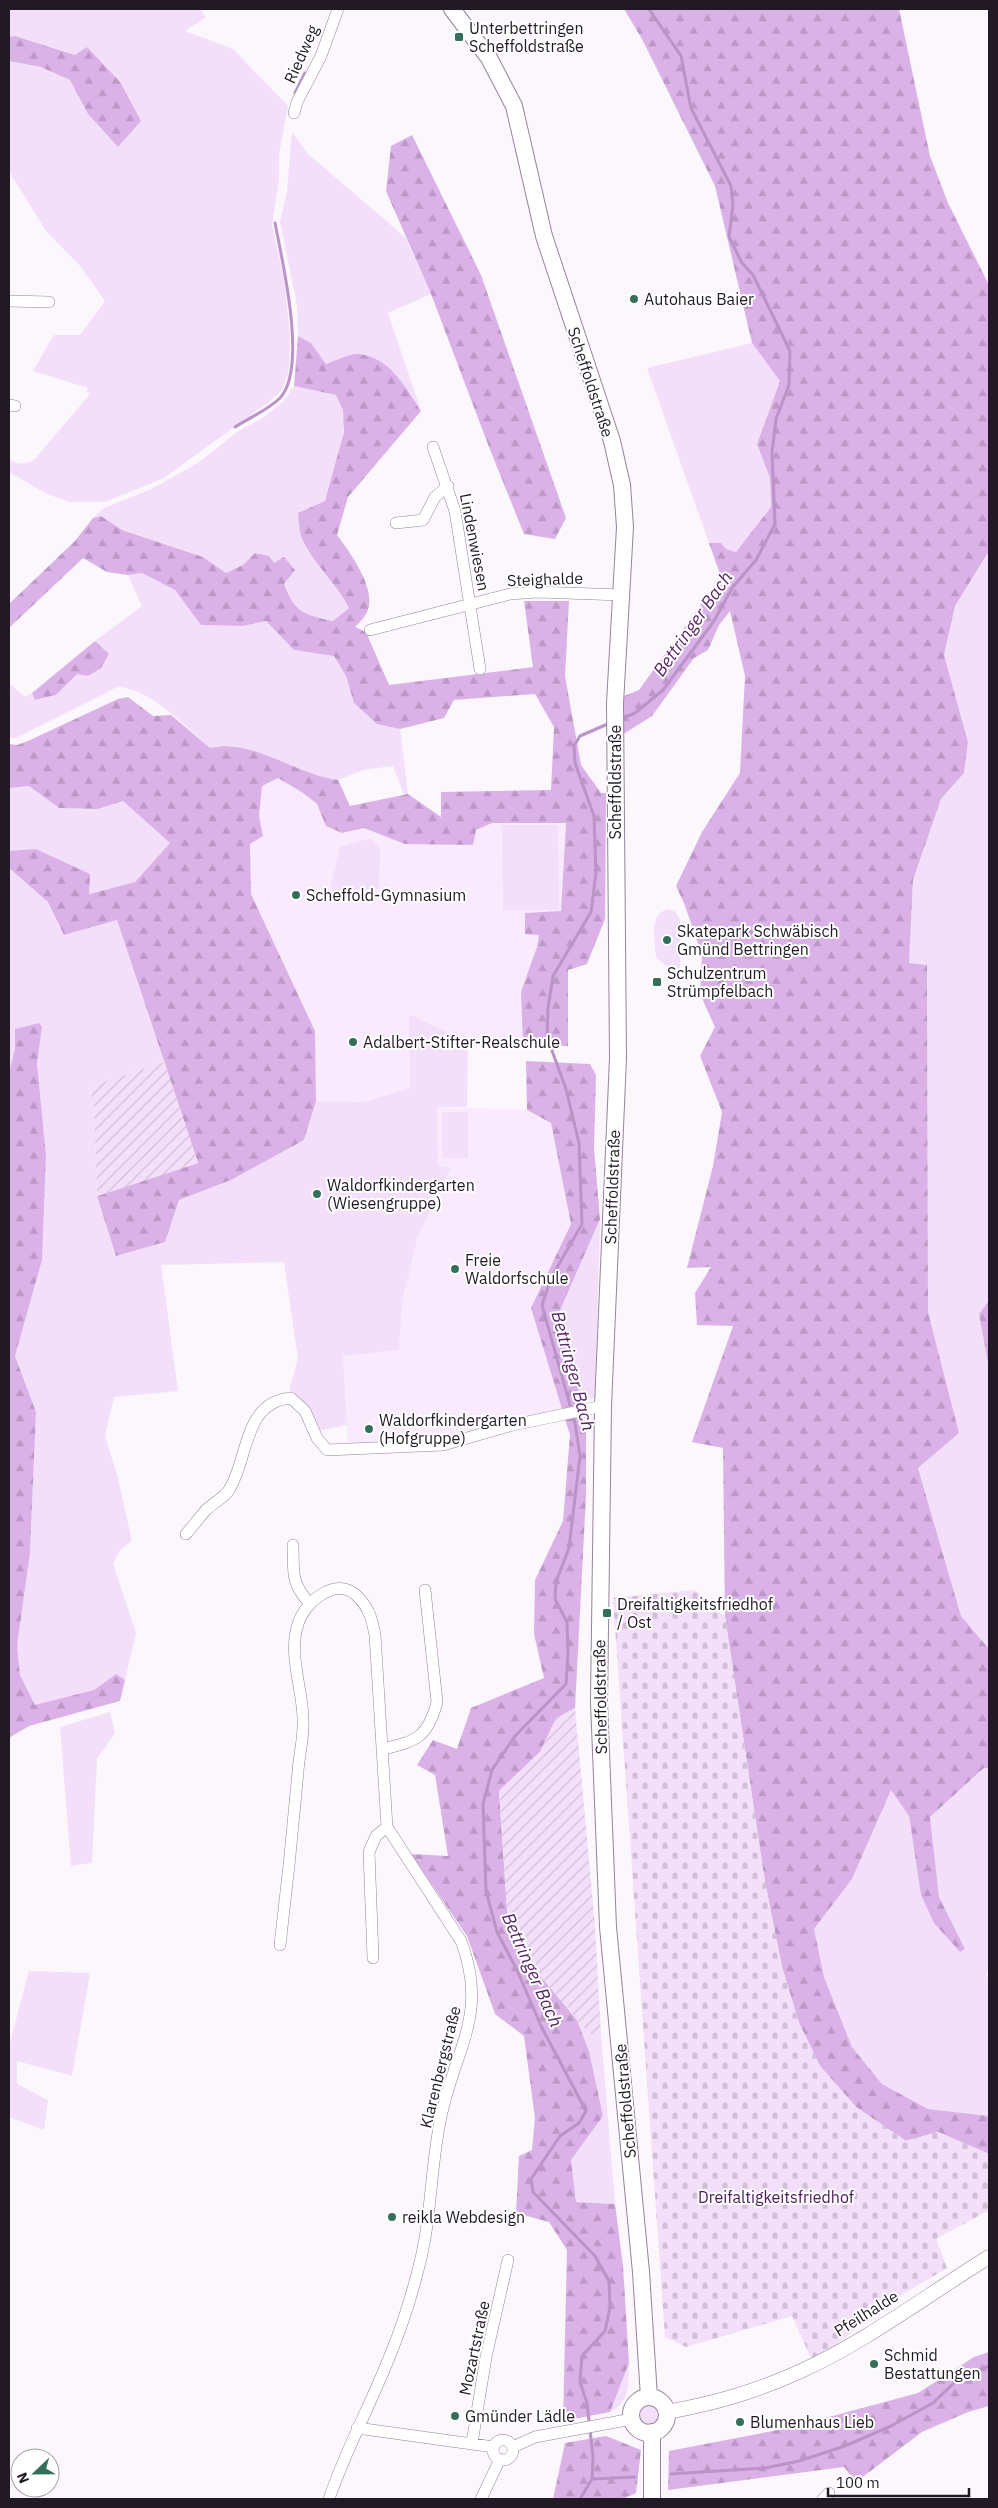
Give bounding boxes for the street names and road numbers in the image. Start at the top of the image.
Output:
street label: Riedweg [279,21,323,86]
street label: Scheffoldstraße [564,324,618,440]
street label: Lindenwiesen [456,492,494,592]
street label: Steighalde [507,568,584,590]
street label: Scheffoldstraße [605,724,625,839]
street label: Scheffoldstraße [600,1129,624,1245]
street label: Scheffoldstraße [589,1639,611,1755]
street label: Klarenbergstraße [415,2004,465,2130]
street label: Scheffoldstraße [610,2043,640,2159]
street label: Pfeilhalde [830,2285,902,2341]
street label: Mozartstraße [454,2299,494,2397]

